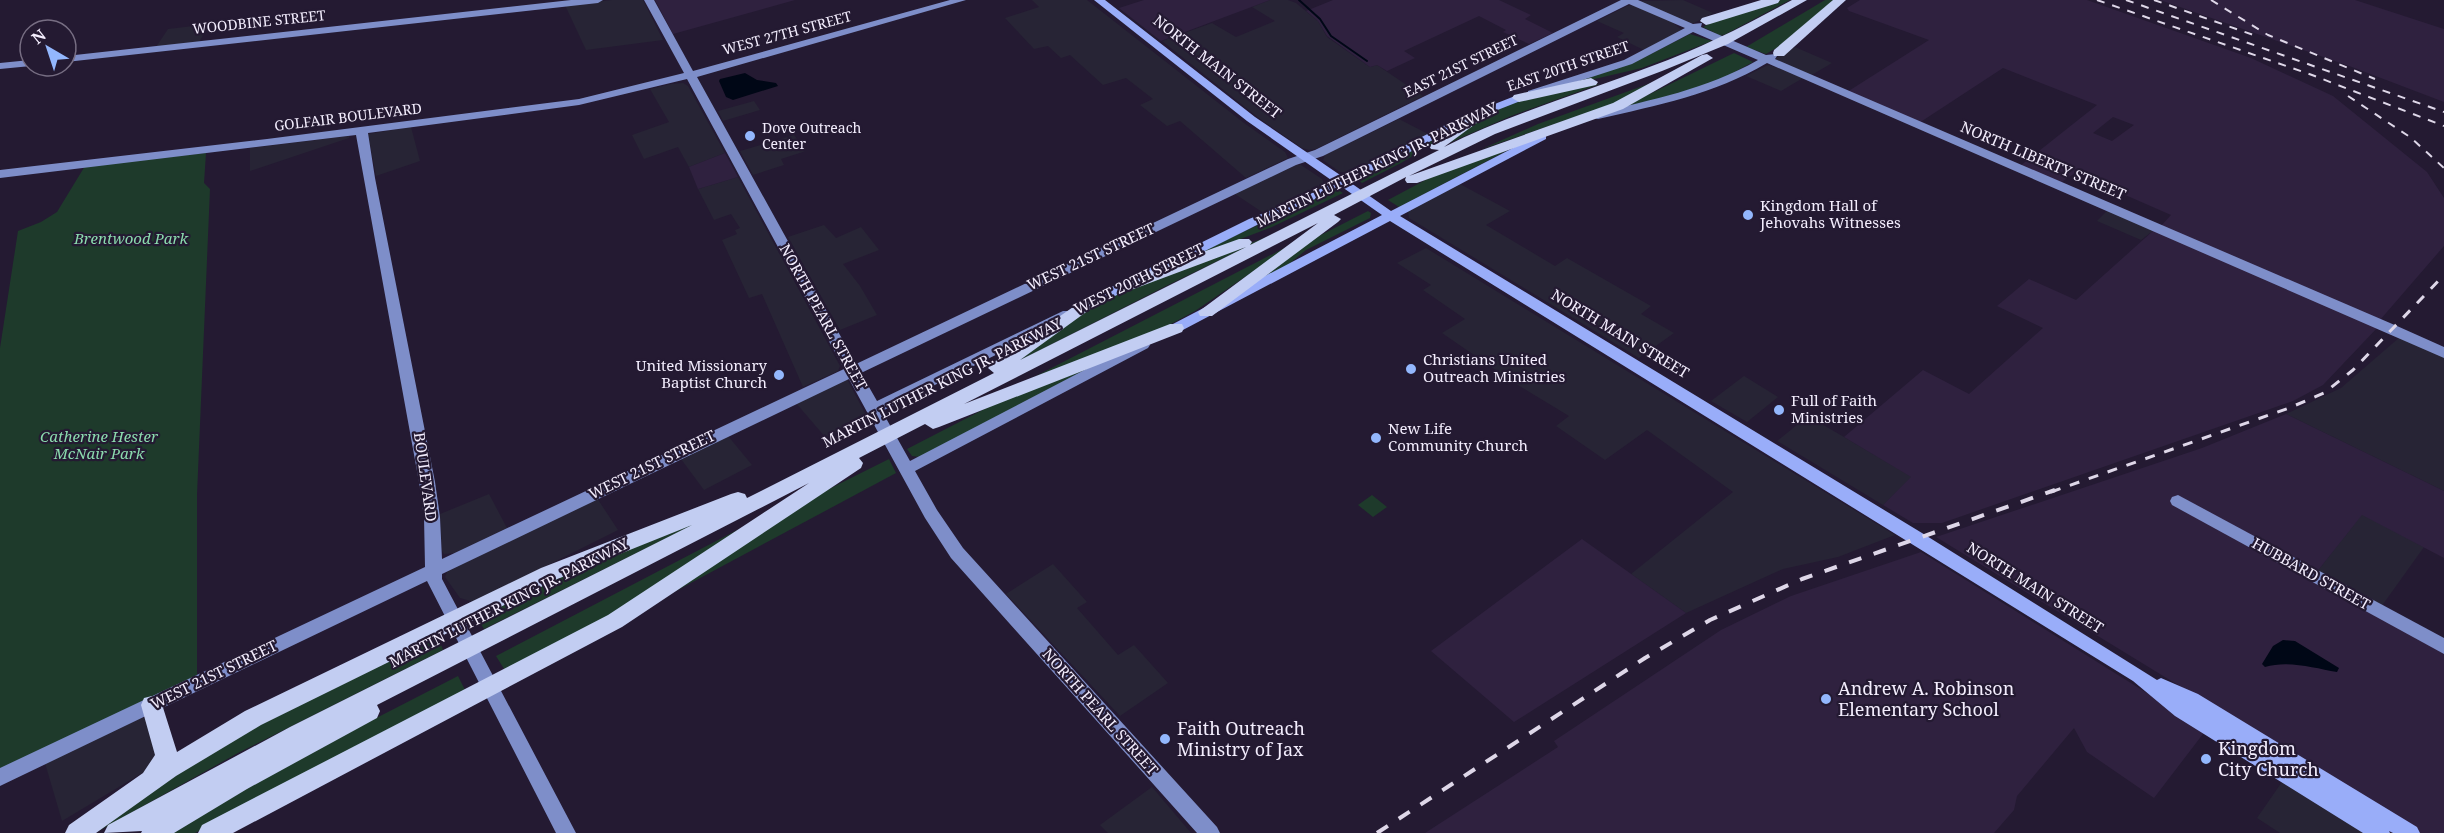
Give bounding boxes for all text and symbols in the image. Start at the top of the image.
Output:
street label: WOODBINE STREET [191,5,327,38]
street label: WEST 27TH STREET [720,6,854,59]
street label: NORTH MAIN STREET [1149,10,1286,123]
north arrow [18,18,78,78]
text: N [27,24,51,49]
street label: EAST 21ST STREET [1401,30,1521,101]
street label: EAST 20TH STREET [1504,36,1632,95]
street label: MARTIN LUTHER KING JR. PARKWAY [1253,96,1501,231]
street label: GOLFAIR BOULEVARD [273,98,423,135]
street label: NORTH LIBERTY STREET [1958,116,2129,204]
place label: Dove Outreach Center [762,118,862,153]
marker: Dove Outreach Center [743,129,757,143]
place label: Kingdom Hall of Jehovahs Witnesses [1759,195,1901,232]
marker: Kingdom Hall of Jehovahs Witnesses [1741,208,1755,222]
street label: WEST 21ST STREET [1024,218,1158,294]
park label: Brentwood Park [73,228,188,248]
street label: WEST 20TH STREET [1070,238,1207,318]
street label: NORTH PEARL STREET [775,240,872,393]
street label: NORTH MAIN STREET [1548,284,1693,382]
street label: MARTIN LUTHER KING JR. PARKWAY [818,312,1065,451]
place label: Christians United Outreach Ministries [1423,349,1566,386]
place label: United Missionary Baptist Church [636,355,768,392]
marker: Christians United Outreach Ministries [1404,362,1418,376]
marker: United Missionary Baptist Church [772,368,786,382]
place label: Full of Faith Ministries [1791,390,1877,427]
marker: Full of Faith Ministries [1772,403,1786,417]
place label: New Life Community Church [1388,418,1529,455]
street label: WEST 21ST STREET [585,425,718,503]
park label: Catherine Hester McNair Park [40,426,159,463]
street label: BOULEVARD [410,431,442,523]
marker: New Life Community Church [1369,431,1383,445]
street label: MARTIN LUTHER KING JR. PARKWAY [385,532,632,671]
street label: HUBBARD STREET [2249,532,2374,614]
street label: NORTH MAIN STREET [1963,537,2108,637]
street label: WEST 21ST STREET [147,635,280,713]
street label: NORTH PEARL STREET [1038,644,1163,779]
place label: Andrew A. Robinson Elementary School [1838,676,2015,721]
marker: Andrew A. Robinson Elementary School [1819,692,1833,706]
place label: Faith Outreach Ministry of Jax [1177,716,1305,761]
marker: Faith Outreach Ministry of Jax [1158,732,1172,746]
place label: Kingdom City Church [2218,736,2319,781]
marker: Kingdom City Church [2199,752,2213,766]

